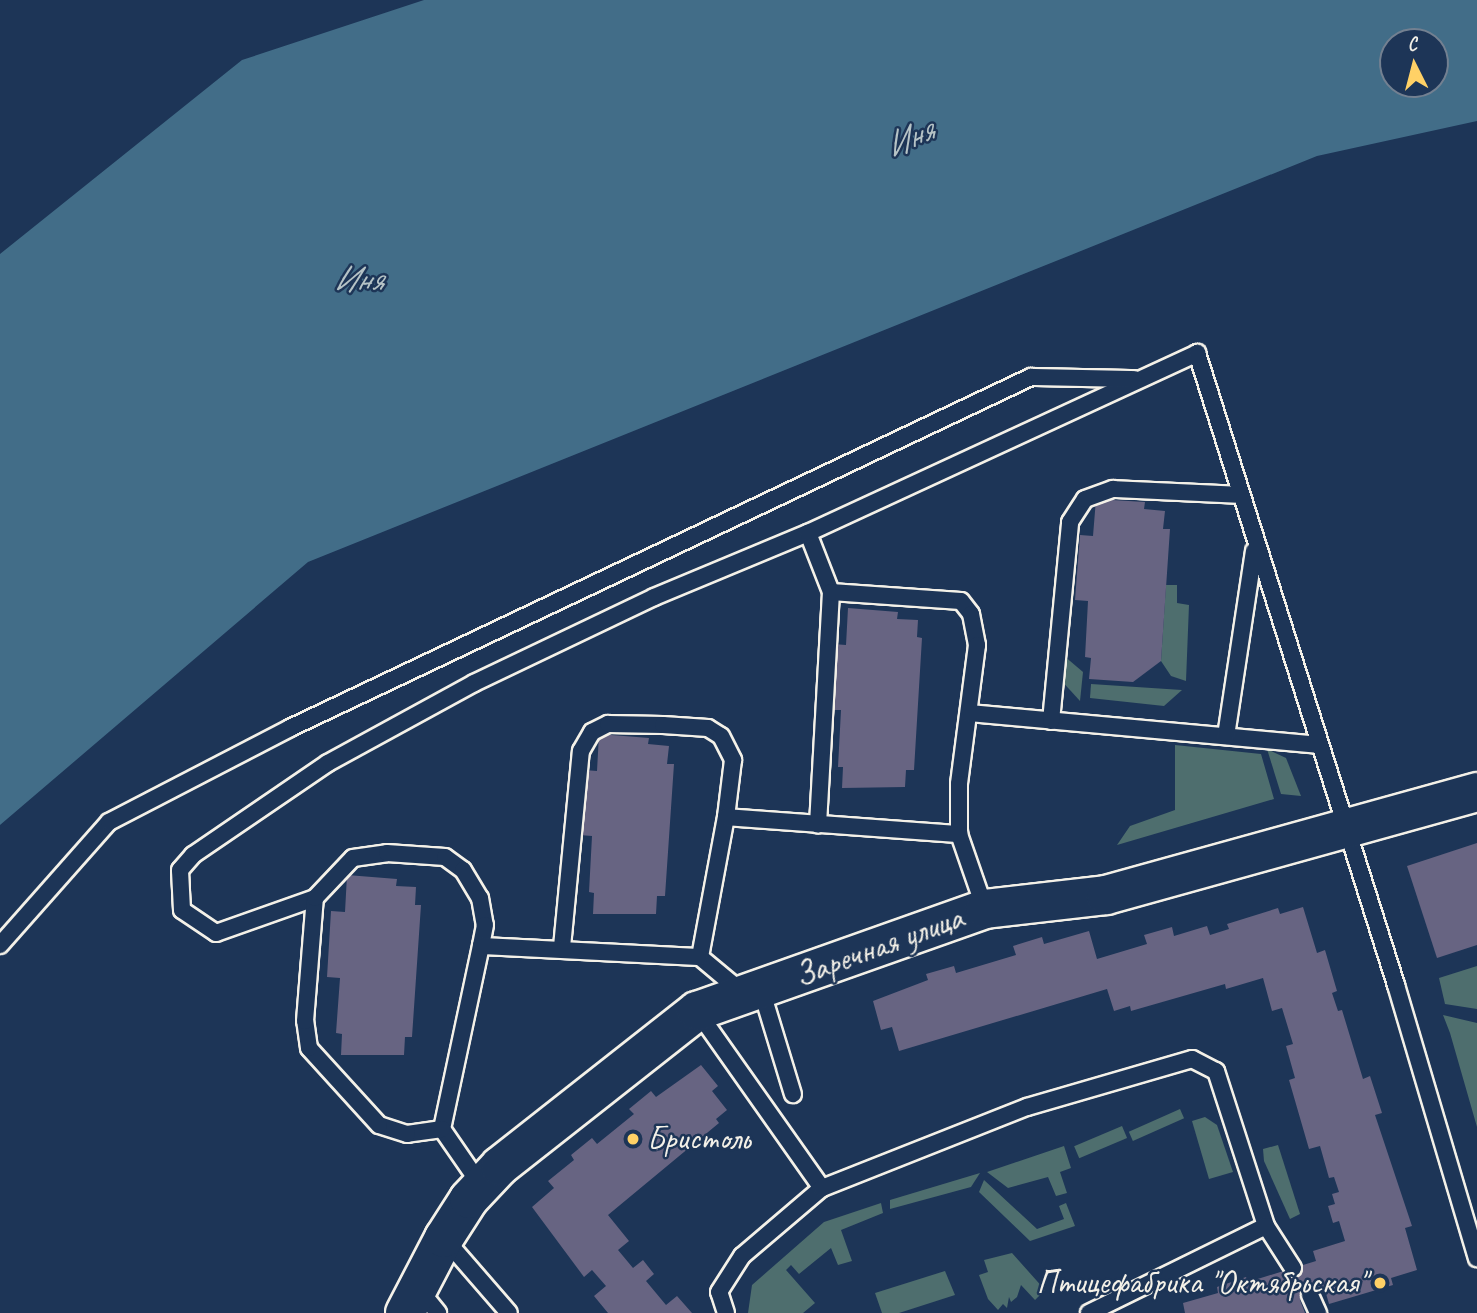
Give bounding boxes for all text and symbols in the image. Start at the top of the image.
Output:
north arrow [1379,28,1449,98]
text: С [1406,32,1418,57]
water label: Иня [878,109,940,167]
water label: Иня [333,258,383,300]
street label: Заречная улица [788,898,970,996]
place label: Бристоль [647,1119,750,1159]
marker: Бристоль [625,1131,641,1147]
place label: Птицефабрика "Октябрьская" [1037,1263,1366,1303]
marker: Птицефабрика "Октябрьская" [1372,1275,1388,1291]

